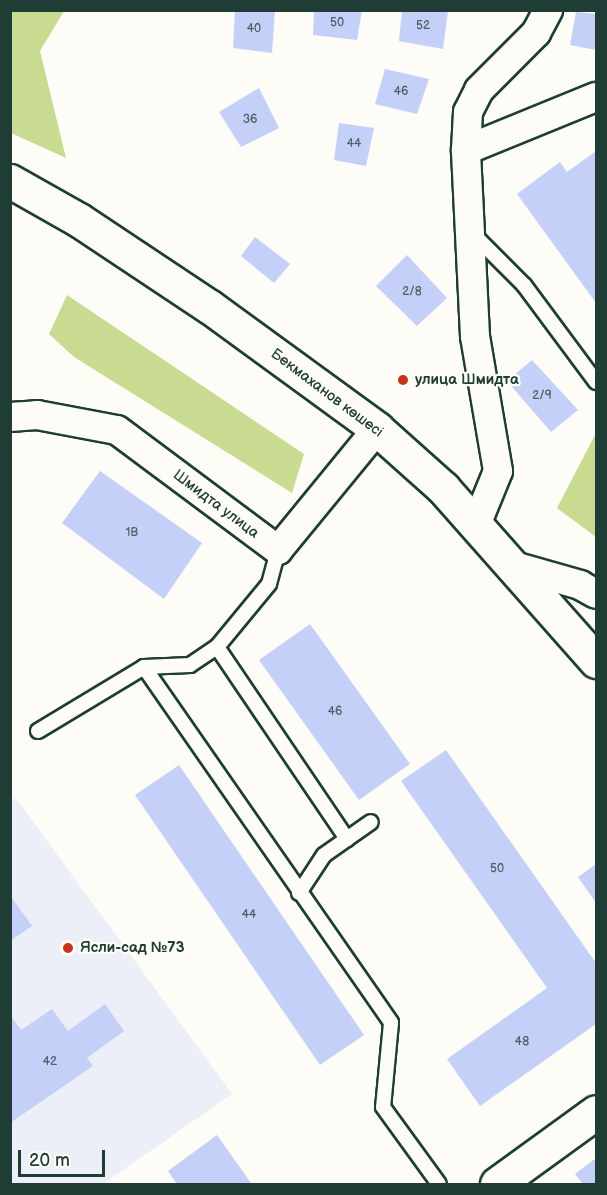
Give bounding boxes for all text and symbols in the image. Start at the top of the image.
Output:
house number: 50 [330,16,344,30]
house number: 52 [416,19,430,33]
house number: 40 [247,22,261,36]
house number: 46 [394,85,408,99]
house number: 36 [243,113,257,127]
house number: 44 [347,137,361,151]
house number: 2/8 [402,285,422,299]
street label: Бекмаханов көшесі [267,345,387,441]
place label: улица Шмидта [415,371,519,389]
marker: улица Шмидта [396,373,410,387]
house number: 2/9 [532,389,552,403]
street label: Шмидта улица [169,466,263,542]
house number: 1В [126,526,138,540]
house number: 46 [328,705,342,719]
house number: 50 [490,862,504,876]
house number: 44 [242,908,256,922]
place label: Ясли-сад №73 [80,939,184,957]
marker: Ясли-сад №73 [61,941,75,955]
house number: 48 [515,1035,529,1049]
house number: 42 [43,1055,57,1069]
scale bar [21,1138,108,1176]
text: 20 m [29,1150,70,1171]

